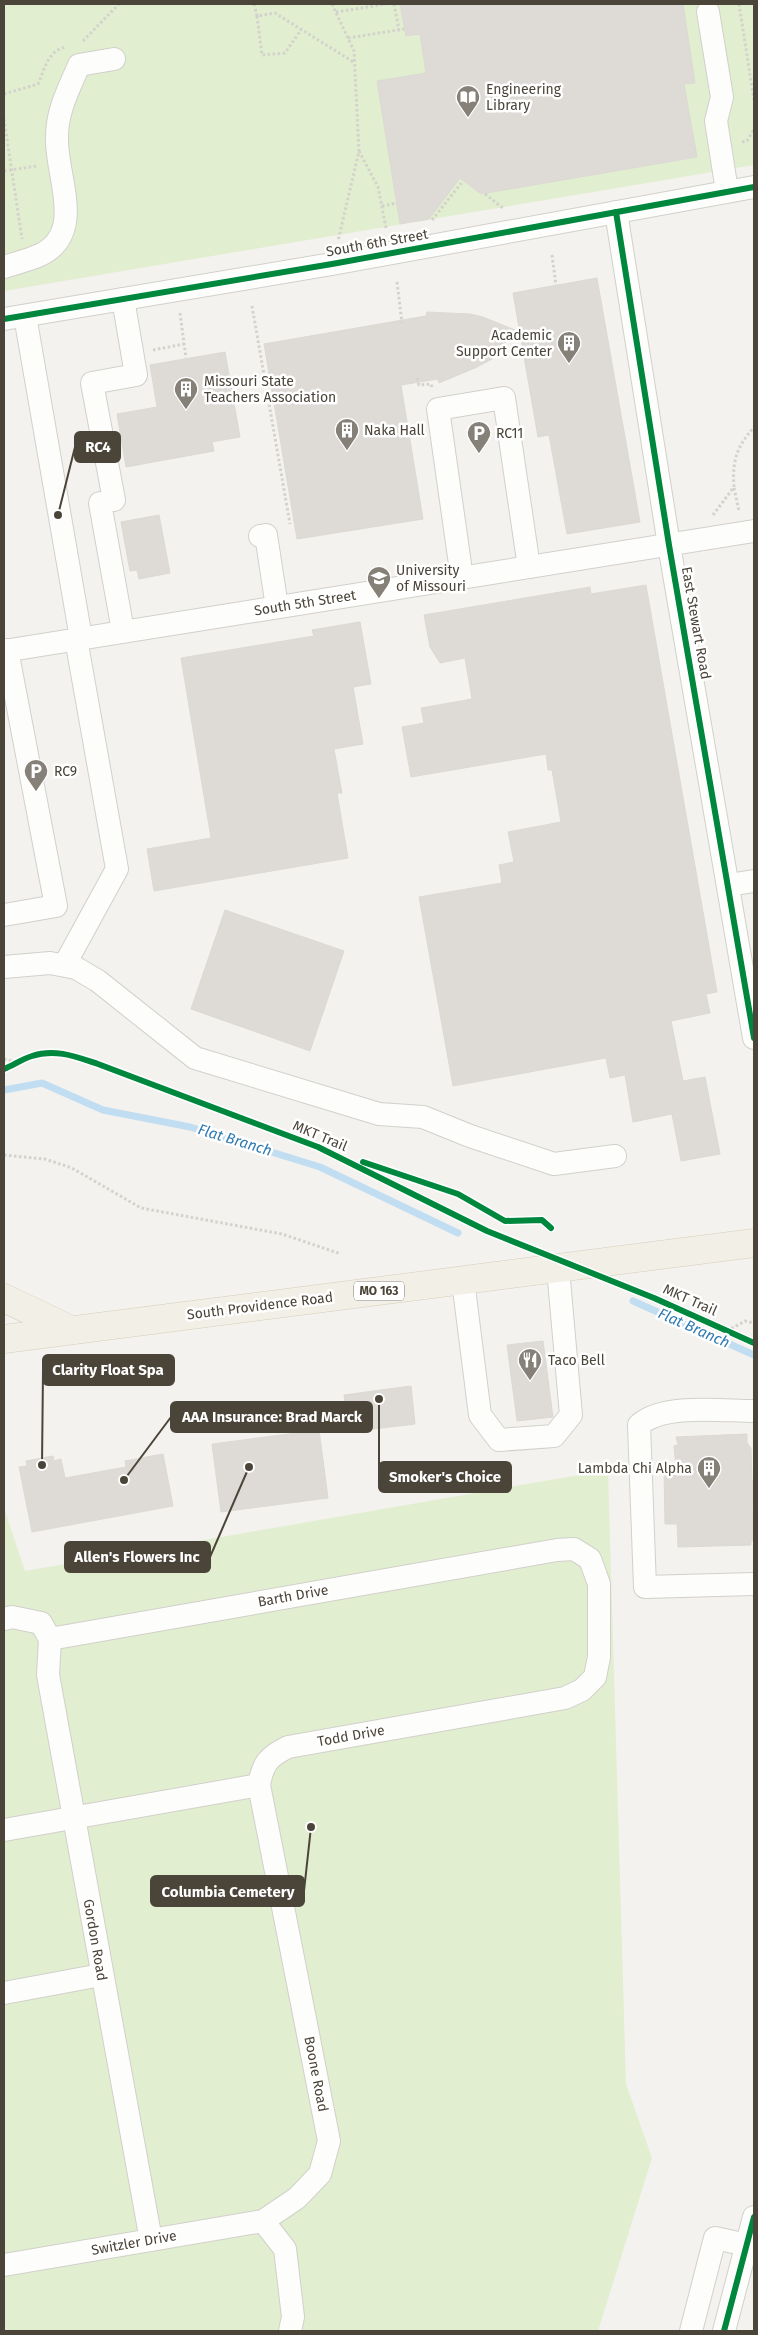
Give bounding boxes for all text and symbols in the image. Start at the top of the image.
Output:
place label: Engineering Library [486,81,562,114]
library icon: Engineering Library [455,84,481,118]
street label: South 6th Street [325,225,430,260]
place label: Academic Support Center [456,327,553,360]
building icon: Academic Support Center [556,330,582,364]
place label: Missouri State Teachers Association [204,373,336,406]
building icon: Missouri State Teachers Association [173,376,199,410]
building icon: Naka Hall [334,417,360,451]
parking icon: RC11 [466,420,492,454]
place label: Naka Hall [364,422,425,439]
place label: RC11 [496,425,523,442]
callout: RC4 [75,432,120,462]
text: RC4 [85,438,111,456]
place label: University of Missouri [396,562,466,595]
school or university icon: University of Missouri [366,565,392,599]
street label: East Stewart Road [678,565,714,681]
street label: South 5th Street [253,586,358,619]
parking icon: RC9 [23,758,49,792]
place label: RC9 [54,763,77,780]
street label: MKT Trail [290,1117,350,1155]
water label: Flat Branch [196,1120,274,1160]
street label: MKT Trail [660,1281,720,1319]
road number: MO 163 [354,1282,404,1300]
street label: South Providence Road [186,1289,334,1323]
water label: Flat Branch [655,1304,733,1352]
restaurant icon: Taco Bell [517,1347,543,1381]
place label: Taco Bell [548,1352,605,1369]
callout: Clarity Float Spa [43,1355,174,1385]
text: Clarity Float Spa [52,1361,164,1379]
callout: AAA Insurance: Brad Marck [171,1402,372,1432]
text: AAA Insurance: Brad Marck [181,1408,363,1426]
building icon: Lambda Chi Alpha [696,1455,722,1489]
place label: Lambda Chi Alpha [578,1460,692,1477]
callout: Smoker's Choice [379,1462,511,1492]
text: Smoker's Choice [389,1468,501,1486]
callout: Allen's Flowers Inc [65,1542,210,1572]
text: Allen's Flowers Inc [73,1548,200,1566]
street label: Barth Drive [256,1581,330,1611]
street label: Todd Drive [316,1722,386,1750]
callout: Columbia Cemetery [151,1876,304,1906]
text: Columbia Cemetery [162,1883,295,1901]
street label: Gordon Road [79,1898,111,1982]
street label: Boone Road [300,2035,332,2113]
street label: Switzler Drive [90,2227,178,2259]

